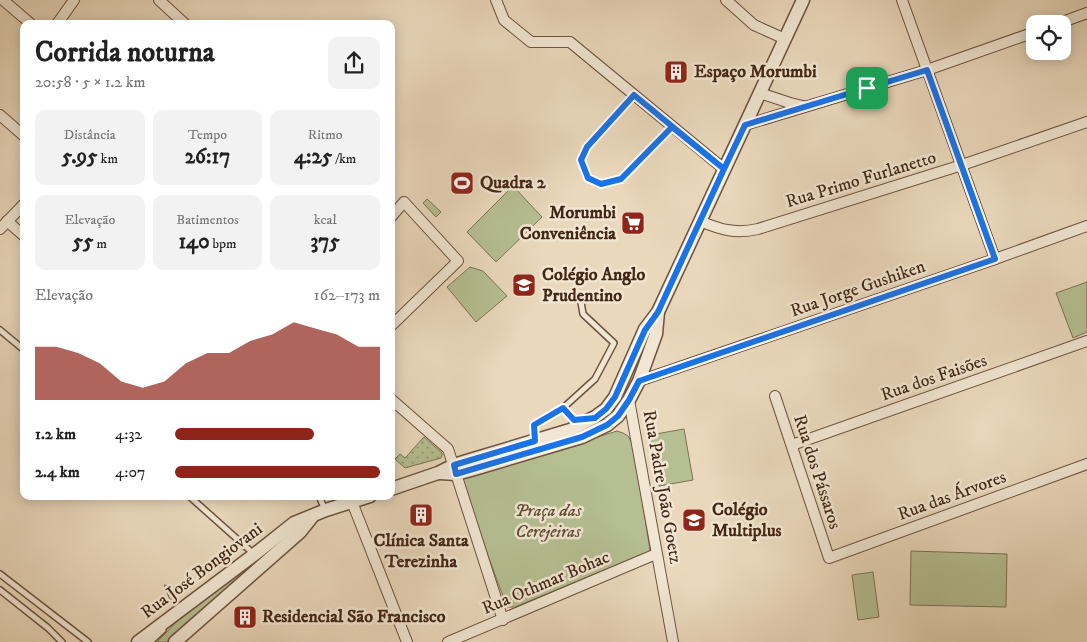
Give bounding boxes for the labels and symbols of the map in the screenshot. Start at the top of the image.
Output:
building icon: Espaço Morumbi [663,59,689,85]
place label: Espaço Morumbi [694,61,817,83]
pin [846,67,888,109]
street label: Rua Primo Furlanetto [783,147,939,213]
sports icon: Quadra 2 [449,170,475,196]
place label: Quadra 2 [480,172,547,194]
place label: Morumbi Conveniência [520,202,616,245]
supermarket icon: Morumbi Conveniência [620,210,646,236]
street label: Rua Jorge Gushiken [788,255,929,322]
place label: Colégio Anglo Prudentino [542,264,645,307]
school or university icon: Colégio Anglo Prudentino [511,272,537,298]
street label: Rua dos Faisões [878,350,990,406]
street label: Rua Padre João Goetz [638,409,686,566]
street label: Rua dos Pássaros [788,412,846,532]
street label: Rua das Árvores [894,465,1009,526]
place label: Colégio Multiplus [712,499,782,542]
park label: Praça das Cerejeiras [515,500,582,543]
building icon: Clínica Santa Terezinha [408,502,434,528]
school or university icon: Colégio Multiplus [681,507,707,533]
street label: Rua José Bongiovani [137,518,267,624]
place label: Clínica Santa Terezinha [373,530,469,573]
street label: Rua Othmar Bohac [479,546,613,620]
building icon: Residencial São Francisco [232,604,258,630]
place label: Residencial São Francisco [262,606,446,628]

